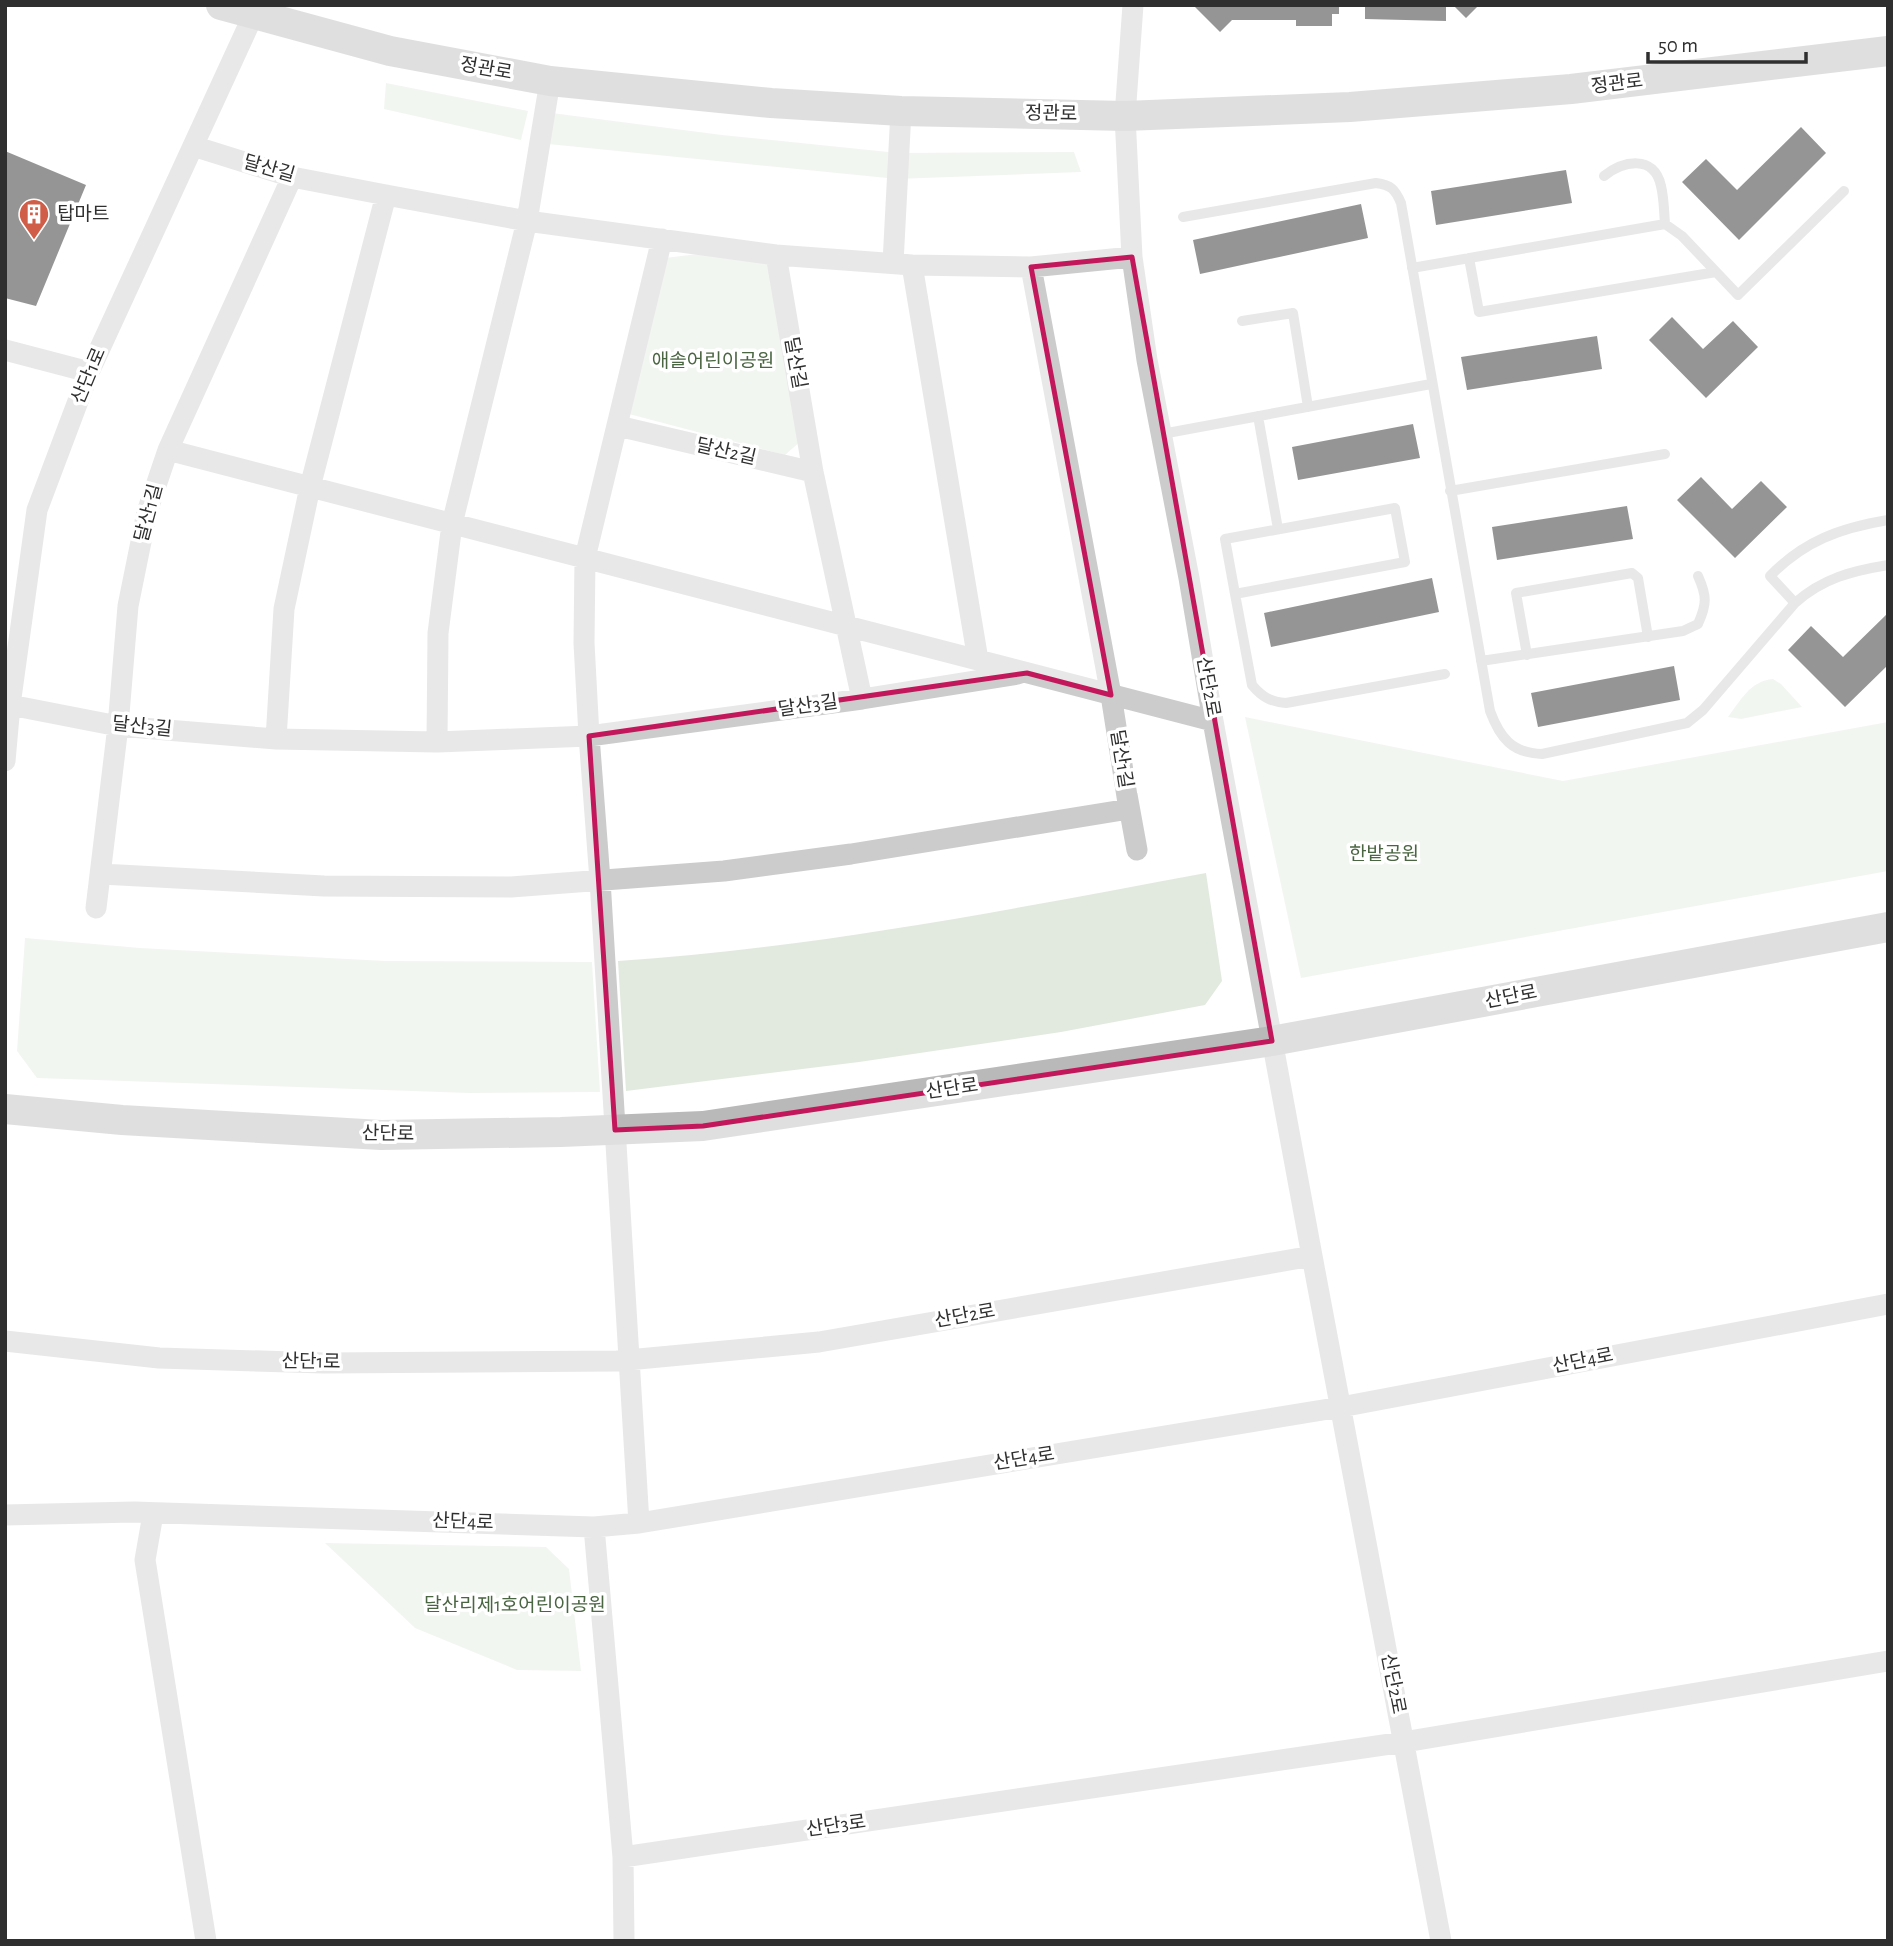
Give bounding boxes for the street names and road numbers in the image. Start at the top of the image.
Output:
street label: 정관로 [459,54,514,83]
street label: 정관로 [1590,70,1644,97]
street label: 정관로 [1025,103,1077,124]
street label: 달산길 [241,152,297,185]
street label: 달산길 [781,335,810,390]
street label: 산단1로 [68,345,109,407]
street label: 달산2길 [694,435,758,468]
street label: 달산1길 [131,482,166,544]
street label: 산단2로 [1193,655,1224,719]
street label: 달산3길 [777,691,839,720]
street label: 달산3길 [111,713,173,740]
street label: 달산1길 [1107,728,1136,790]
street label: 산단로 [1483,982,1539,1011]
street label: 산단로 [925,1075,979,1102]
street label: 산단로 [362,1123,414,1144]
street label: 산단2로 [933,1300,997,1331]
street label: 산단4로 [1551,1345,1615,1376]
street label: 산단1로 [281,1351,341,1372]
street label: 산단4로 [992,1444,1056,1473]
street label: 산단4로 [432,1510,494,1533]
street label: 산단2로 [1378,1652,1409,1716]
street label: 산단3로 [805,1811,867,1840]

